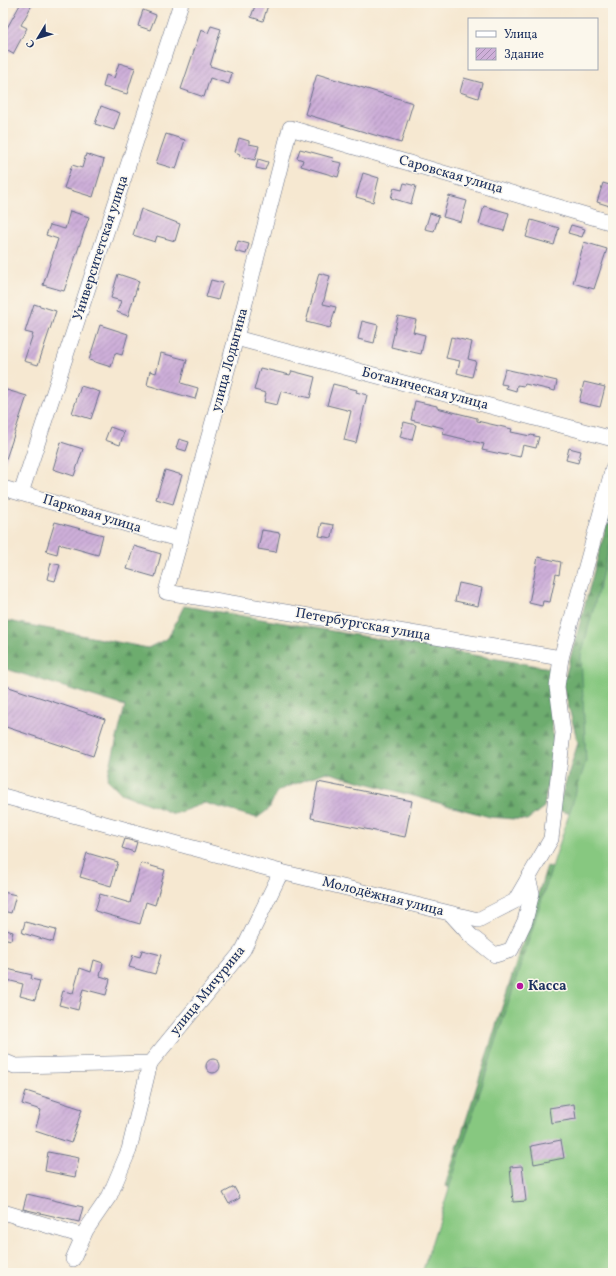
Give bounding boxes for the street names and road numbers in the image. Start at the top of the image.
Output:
street label: Саровская улица [397,151,505,199]
street label: Университетская улица [69,173,133,323]
street label: улица Лодыгина [207,306,253,414]
street label: Ботаническая улица [359,363,491,415]
street label: Парковая улица [40,490,144,538]
street label: Петербургская улица [294,604,432,646]
street label: Молодёжная улица [320,873,446,921]
street label: улица Мичурина [166,942,250,1040]

